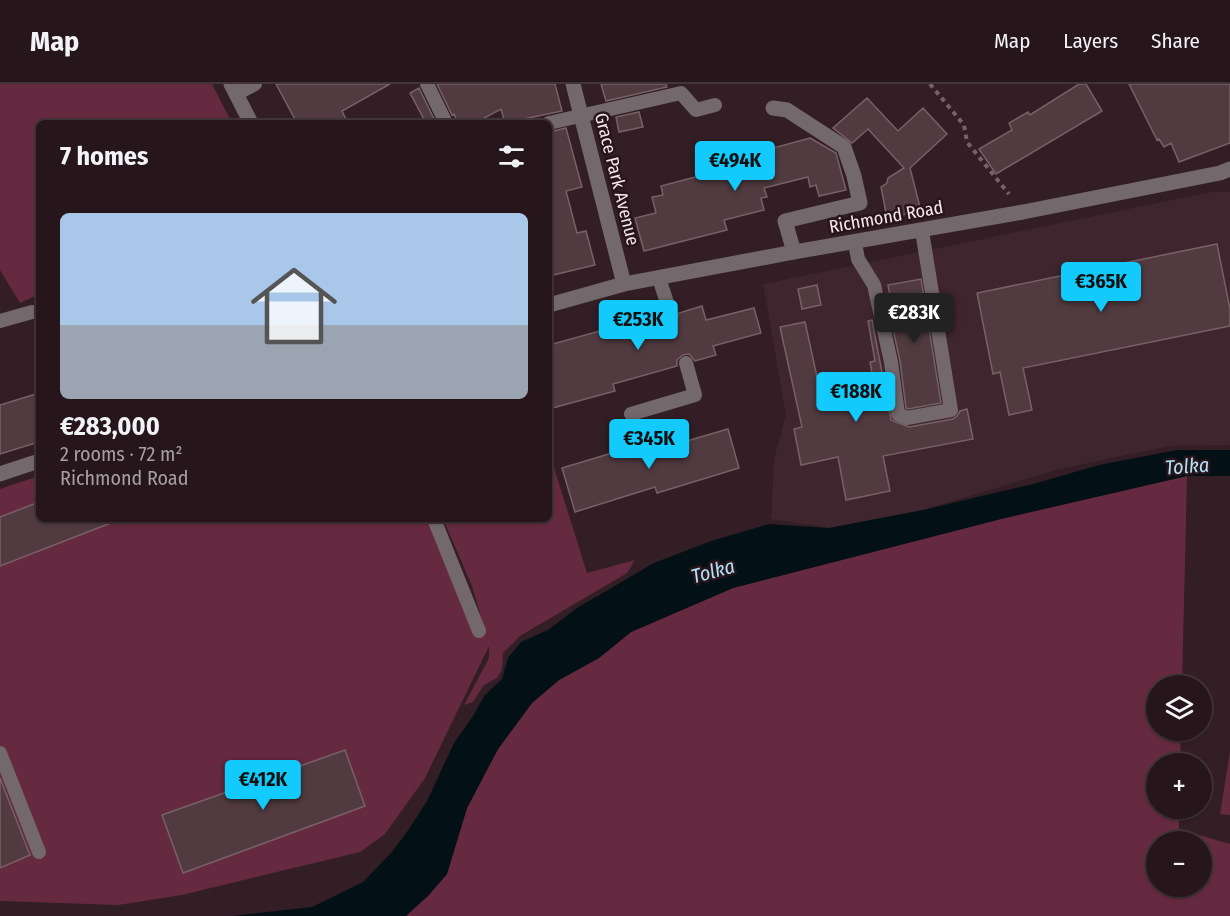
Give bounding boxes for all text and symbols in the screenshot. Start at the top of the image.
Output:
text: Map [30,25,79,58]
text: Map [994,28,1030,54]
text: Layers [1063,28,1118,54]
text: Share [1151,28,1200,54]
street label: Grace Park Avenue [590,111,644,248]
icon: filters [495,140,528,173]
text: 7 homes [60,141,148,172]
pin: €494K [693,141,777,192]
text: €494K [709,148,761,172]
street label: Richmond Road [827,196,945,238]
icon: home [240,252,348,360]
pin: €365K [1059,262,1143,313]
text: €365K [1075,269,1127,293]
pin: €283K [872,293,956,344]
pin: €253K [596,300,680,351]
text: €283K [888,300,940,324]
text: €253K [613,307,663,331]
pin: €188K [814,372,898,423]
text: €188K [830,379,882,403]
text: €283,000 [60,411,160,442]
pin: €345K [607,419,691,470]
text: €345K [623,426,675,450]
text: 2 rooms · 72 m² [60,442,182,466]
water label: Tolka [1164,452,1210,480]
text: Richmond Road [60,466,188,490]
water label: Tolka [689,554,737,588]
map controls [1146,675,1212,897]
button: layers [1146,675,1212,741]
button: + [1146,753,1212,819]
pin: €412K [221,760,305,811]
text: €412K [239,767,287,791]
button: − [1146,831,1212,897]

